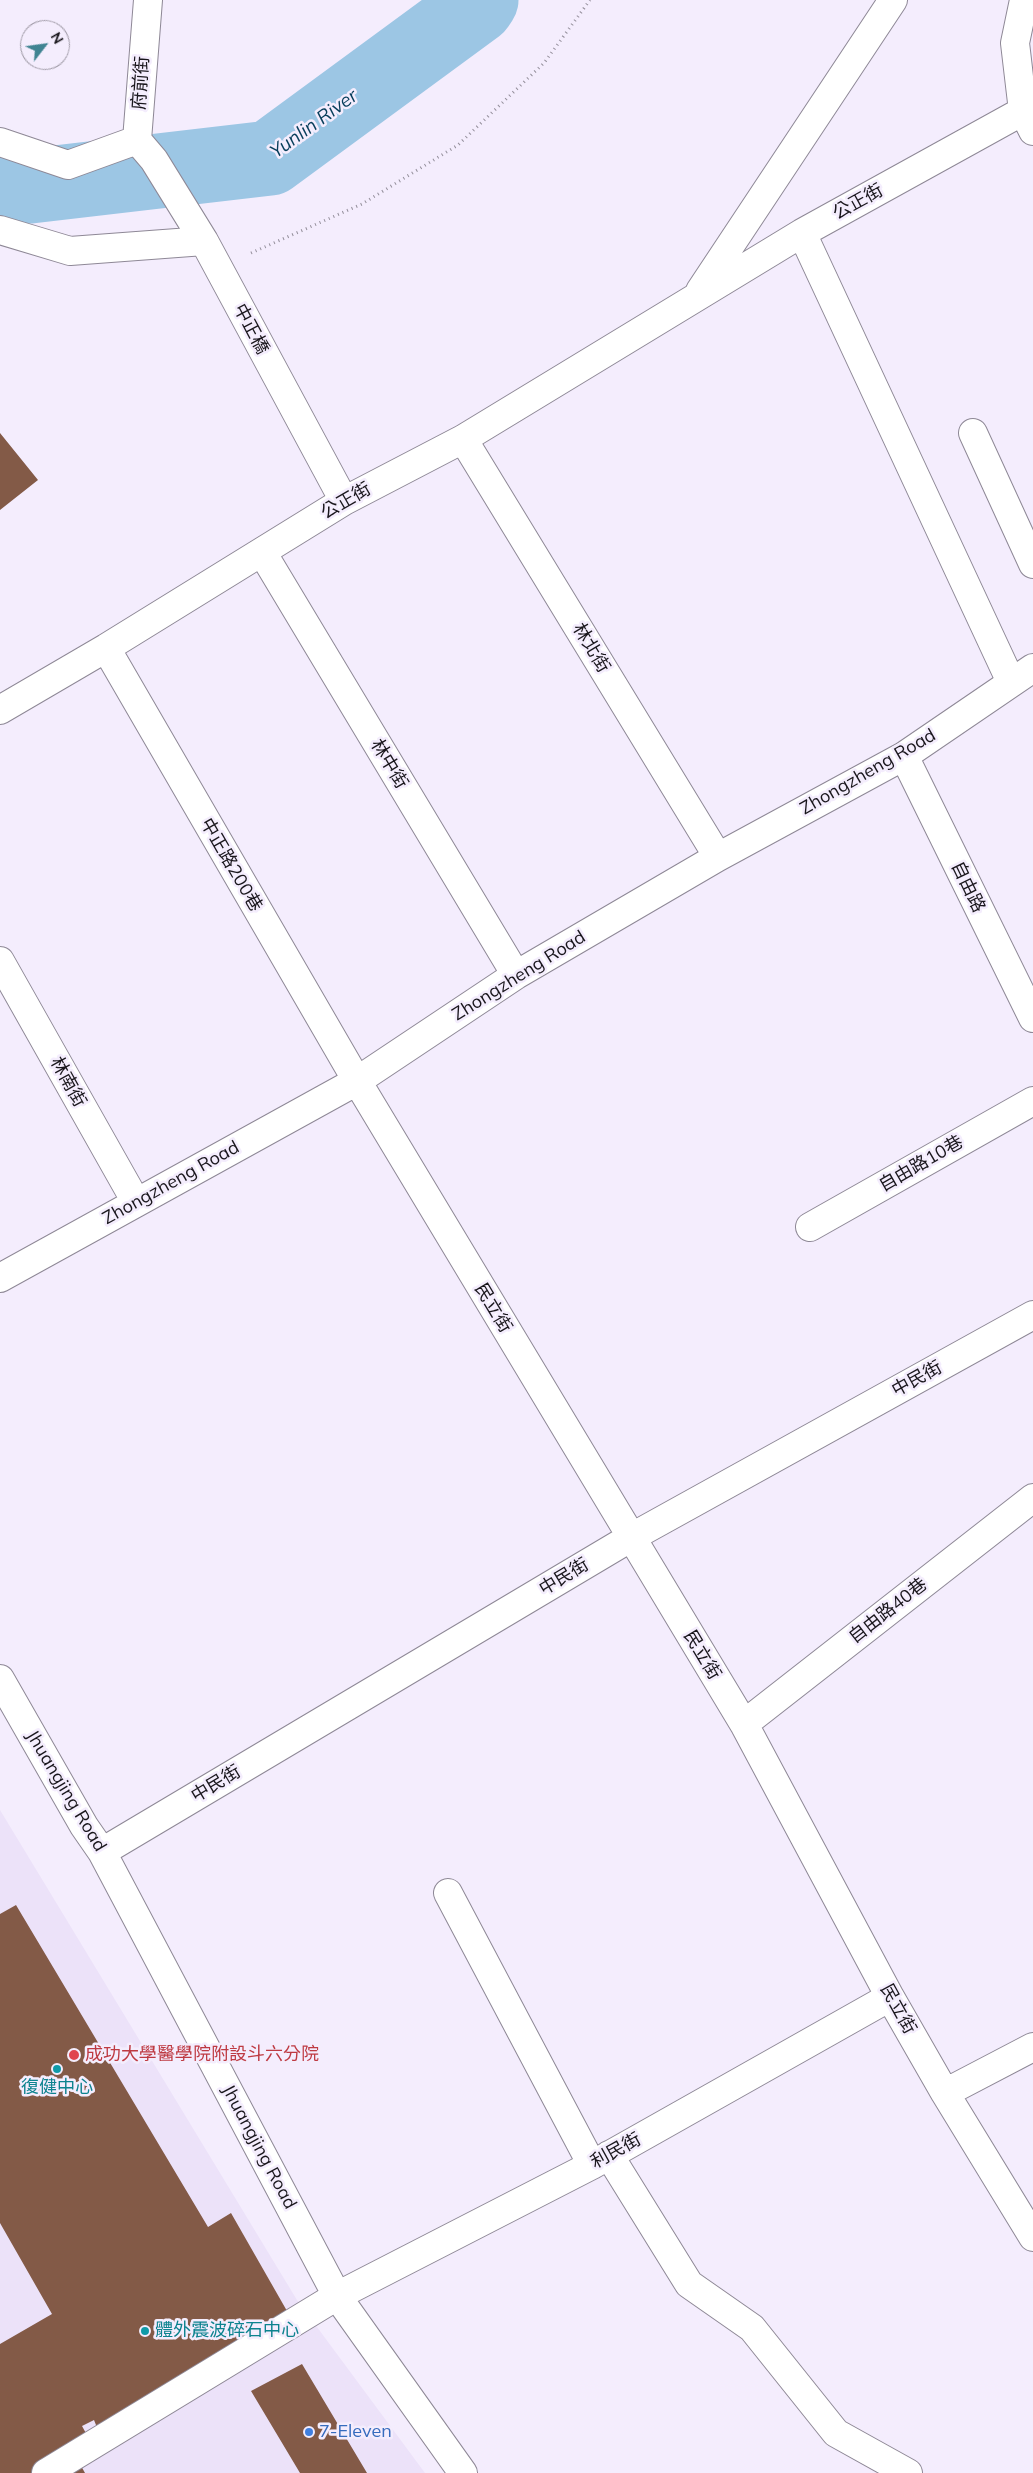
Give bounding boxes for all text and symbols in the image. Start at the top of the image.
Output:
north arrow [20,20,70,70]
text: N [47,29,68,47]
street label: 府前街 [128,55,154,111]
water label: Yunlin River [266,85,362,163]
street label: 公正街 [829,179,887,225]
street label: 中正橋 [229,300,273,358]
street label: 公正街 [317,478,375,524]
street label: 林北街 [568,619,614,677]
street label: Zhongzheng Road [796,724,940,820]
street label: 林中街 [366,735,412,793]
street label: 中正路200巷 [196,814,266,916]
street label: 自由路 [946,858,990,916]
street label: Zhongzheng Road [448,926,590,1026]
street label: 林南街 [45,1053,91,1111]
street label: 自由路10巷 [875,1131,967,1197]
street label: Zhongzheng Road [99,1136,243,1230]
street label: 民立街 [470,1279,516,1337]
street label: 中民街 [888,1356,946,1402]
street label: 中民街 [535,1554,593,1600]
street label: 自由路40巷 [844,1574,932,1648]
street label: 民立街 [679,1626,725,1684]
street label: Jhuangjing Road [21,1726,111,1856]
street label: 中民街 [187,1761,245,1807]
street label: 民立街 [875,1980,921,2038]
place label: 成功大學醫學院附設斗六分院 [85,2044,319,2066]
marker: 成功大學醫學院附設斗六分院 [67,2048,81,2062]
marker: 復健中心 [51,2063,63,2075]
place label: 復健中心 [21,2077,93,2099]
street label: Jhuangjing Road [217,2081,301,2213]
street label: 利民街 [587,2128,645,2174]
place label: 體外震波碎石中心 [155,2320,299,2342]
marker: 體外震波碎石中心 [139,2325,151,2337]
place label: 7-Eleven [319,2421,392,2443]
marker: 7-Eleven [303,2426,315,2438]

